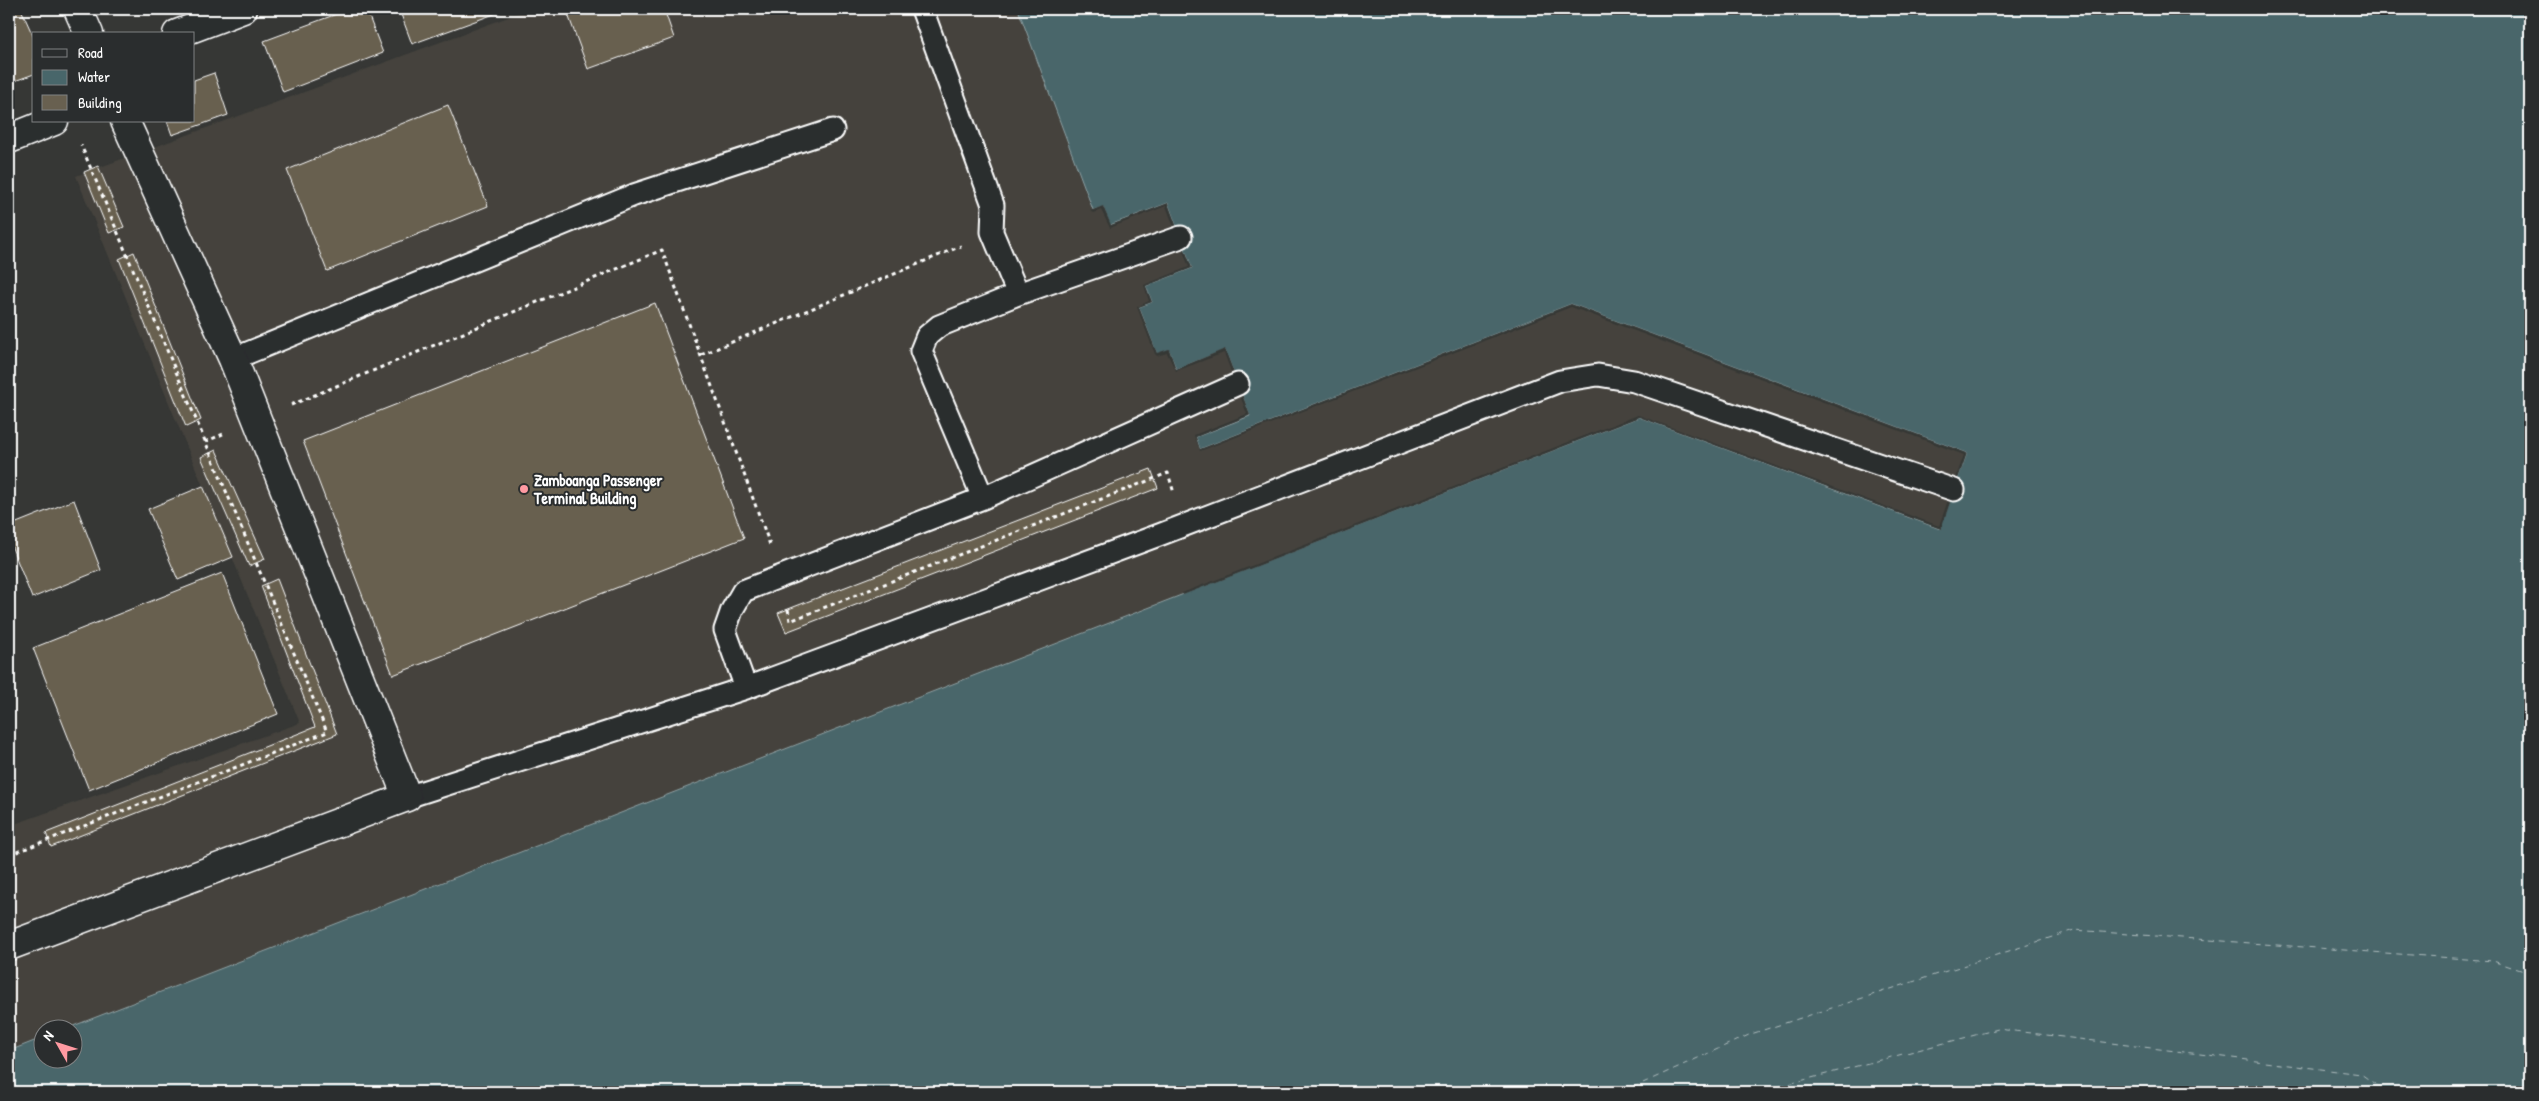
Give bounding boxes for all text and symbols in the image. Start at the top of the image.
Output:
legend [32,32,195,122]
text: Road [78,42,103,63]
text: Water [78,66,110,87]
text: Building [78,92,122,113]
place label: Zamboanga Passenger Terminal Building [533,469,663,510]
marker: Zamboanga Passenger Terminal Building [518,483,530,495]
north arrow [32,1018,82,1068]
text: N [38,1026,58,1044]

